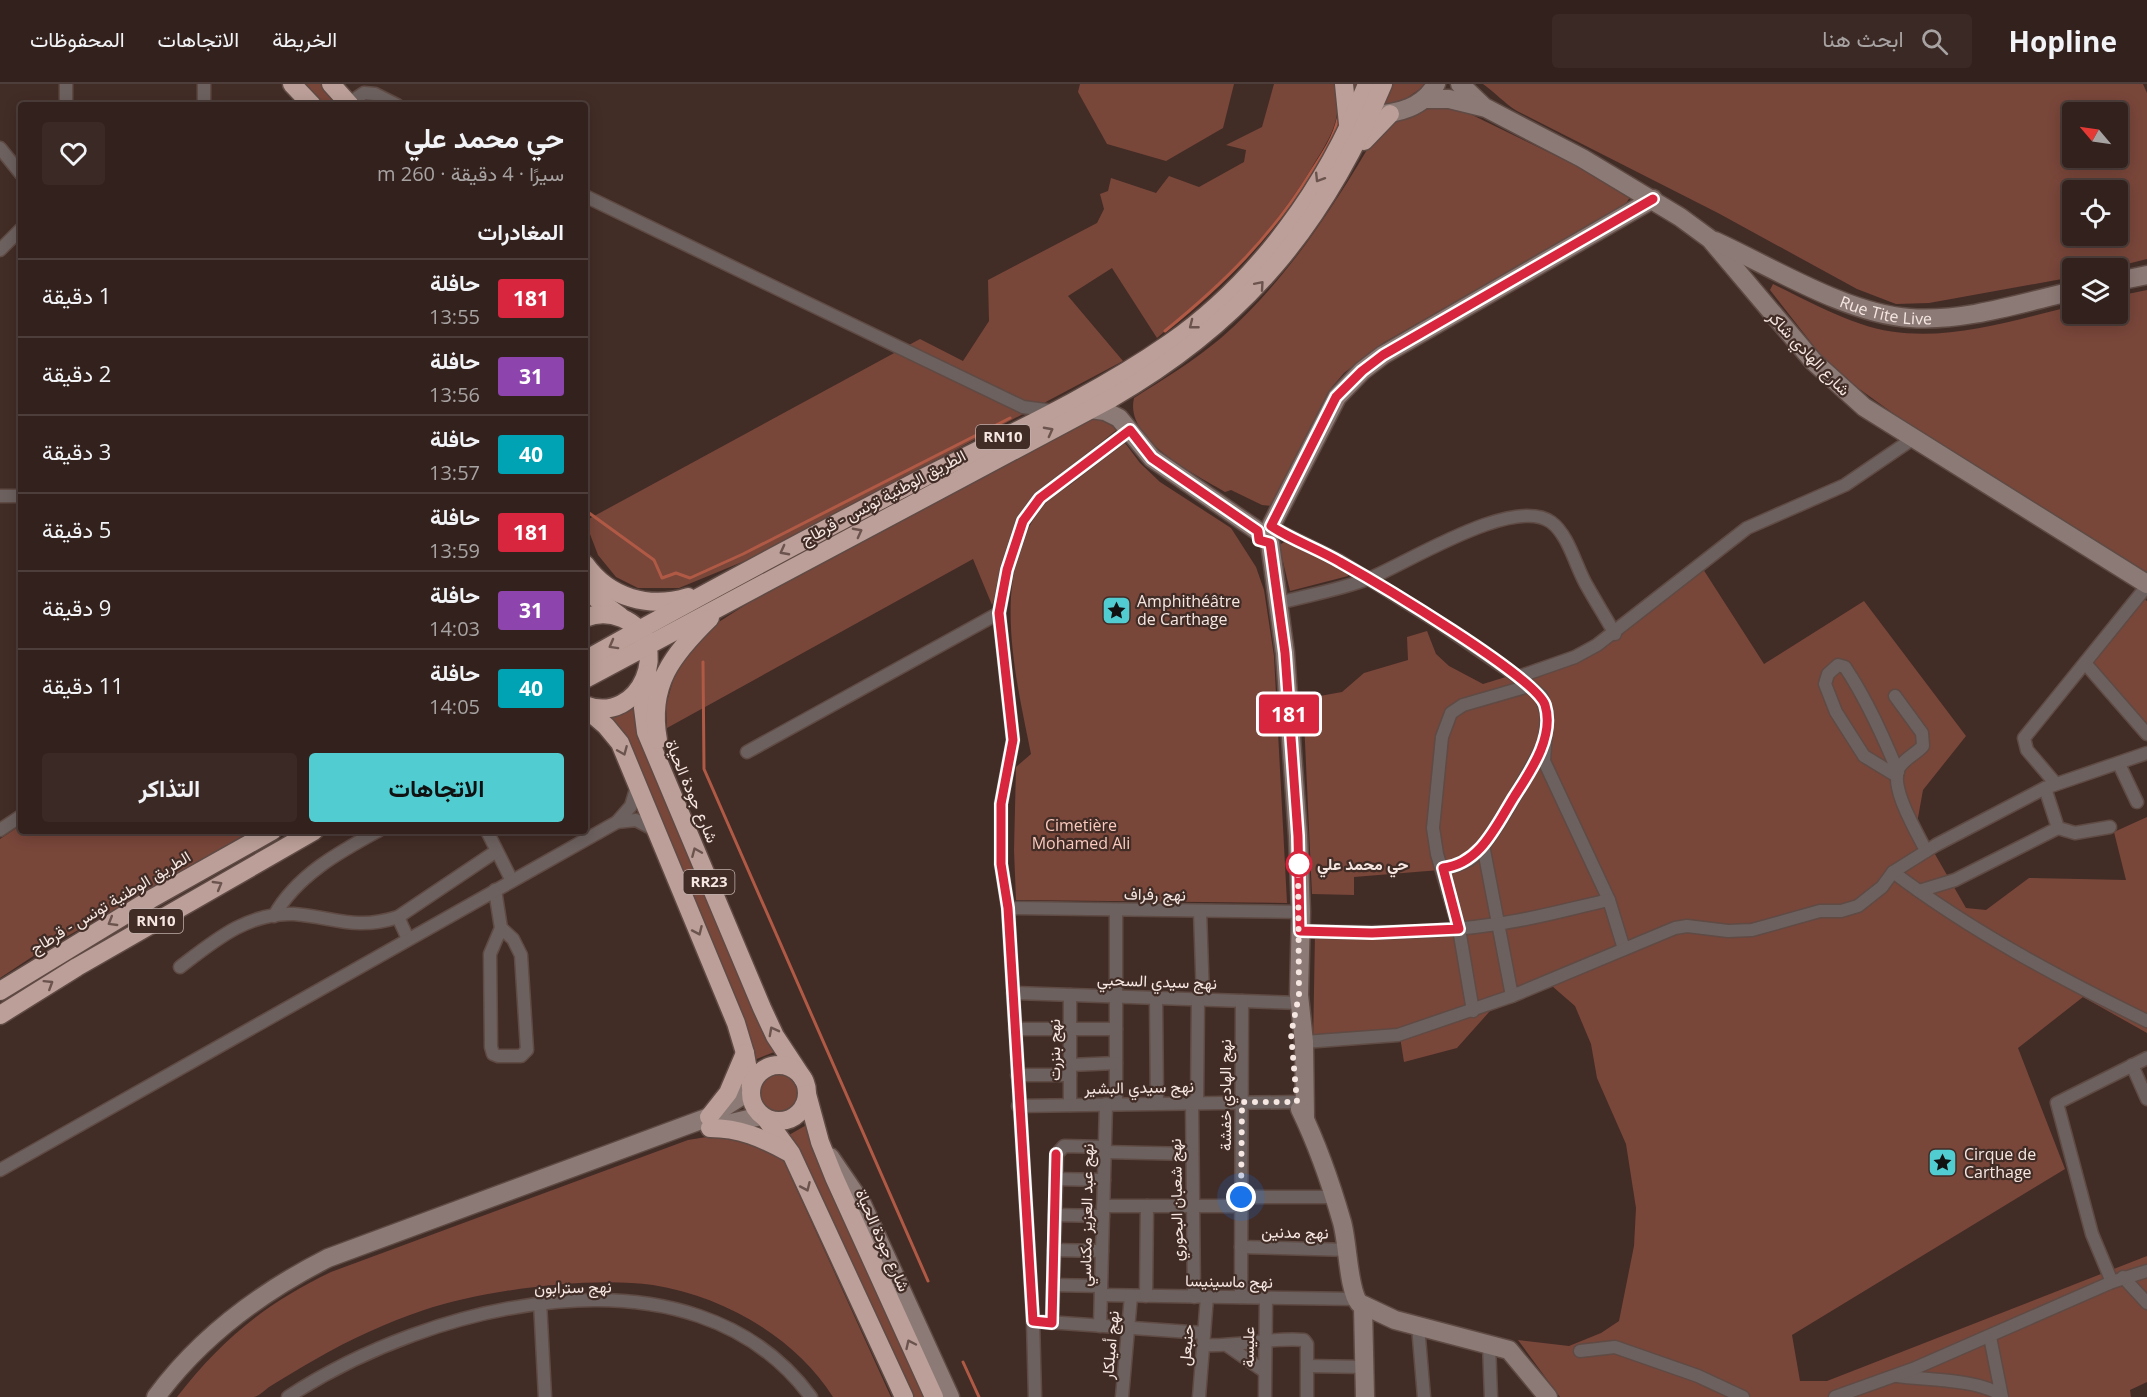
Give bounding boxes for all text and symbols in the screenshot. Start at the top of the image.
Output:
search box [1552,14,1972,68]
text: Hopline [2008,22,2117,60]
text: ابحث هنا [1822,23,1903,53]
text: المحفوظات [30,25,125,53]
text: الاتجاهات [158,25,239,53]
text: الخريطة [272,25,337,53]
icon: search [1918,25,1951,58]
north arrow [2062,102,2128,168]
map controls [2062,102,2128,324]
text: حي محمد علي [404,118,564,156]
button: heart [42,122,105,185]
text: سيرًا · 4 دقيقة · 260 m [377,160,564,187]
one-way arrow [1316,172,1327,183]
button: locate [2062,180,2128,246]
text: المغادرات [478,216,564,246]
button: layers [2062,258,2128,324]
text: حافلة [430,267,480,297]
text: 1 دقيقة [42,280,111,310]
one-way arrow [1253,281,1264,291]
text: 181 [513,284,549,312]
street label: Rue Tite Live [1837,290,1932,330]
text: 13:55 [429,303,480,330]
street label: شارع الهادي شاكر [1760,305,1855,402]
one-way arrow [1189,318,1200,329]
text: حافلة [430,345,480,375]
text: 2 دقيقة [42,358,111,388]
text: 31 [519,362,543,390]
text: 13:56 [429,381,480,408]
text: حافلة [430,423,480,453]
road number: RN10 [976,425,1030,449]
one-way arrow [1043,427,1053,438]
text: 3 دقيقة [42,436,111,466]
text: 40 [519,440,543,468]
street label: الطريق الوطنية تونس - قرطاج [797,444,970,551]
text: 13:57 [429,459,480,486]
text: حافلة [430,501,480,531]
text: 5 دقيقة [42,514,111,544]
text: 181 [513,518,549,546]
one-way arrow [852,528,863,539]
text: 13:59 [429,537,480,564]
one-way arrow [779,544,790,555]
text: حافلة [430,579,480,609]
place label: Amphithéâtre de Carthage [1137,590,1240,630]
text: 9 دقيقة [42,592,111,622]
place icon: Amphithéâtre de Carthage [1100,594,1132,626]
text: 31 [519,596,543,624]
text: 14:03 [429,615,480,642]
one-way arrow [608,637,619,649]
text: حافلة [430,657,480,687]
text: 11 دقيقة [42,670,124,700]
text: 40 [519,674,543,702]
text: 14:05 [429,693,480,720]
line badge: 181 [1254,694,1324,734]
text: 181 [1271,700,1307,728]
street label: شارع جودة الحياة [659,736,724,846]
one-way arrow [616,745,628,756]
button: التذاكر [42,753,297,822]
button: الاتجاهات [309,753,564,822]
park label: Cimetière Mohamed Ali [1032,814,1130,854]
street label: الطريق الوطنية تونس - قرطاج [26,845,195,960]
one-way arrow [691,847,703,858]
marker: حي محمد علي [1286,851,1312,877]
place label: حي محمد علي [1317,853,1408,878]
road number: RR23 [684,870,734,894]
one-way arrow [211,881,222,892]
street label: نهج رفراف [1124,882,1186,907]
road number: RN10 [129,909,183,933]
one-way arrow [108,915,118,927]
one-way arrow [690,925,702,936]
street label: نهج سيدي السحبي [1096,968,1217,997]
one-way arrow [43,980,54,991]
street label: نهج بنزرت [1043,1019,1066,1081]
one-way arrow [769,1026,780,1037]
street label: نهج الهادي خفشة [1214,1039,1239,1151]
street label: نهج سيدي البشير [1083,1075,1194,1102]
street label: نهج شعبان البحوري [1164,1138,1191,1262]
street label: نهج عبد العزيز مكناسي [1074,1143,1101,1287]
place label: Cirque de Carthage [1964,1143,2036,1183]
place icon: Cirque de Carthage [1927,1147,1959,1179]
one-way arrow [799,1180,811,1191]
your location [1226,1182,1256,1212]
street label: شارع جودة الحياة [850,1185,915,1295]
street label: نهج مدنين [1261,1220,1329,1245]
street label: نهج ماسينيسا [1185,1269,1273,1294]
street label: نهج سترابون [534,1275,612,1300]
street label: نهج أميلكار [1096,1310,1125,1381]
street label: حنبعل [1173,1323,1199,1367]
street label: عليسة [1237,1326,1259,1368]
one-way arrow [905,1339,917,1350]

